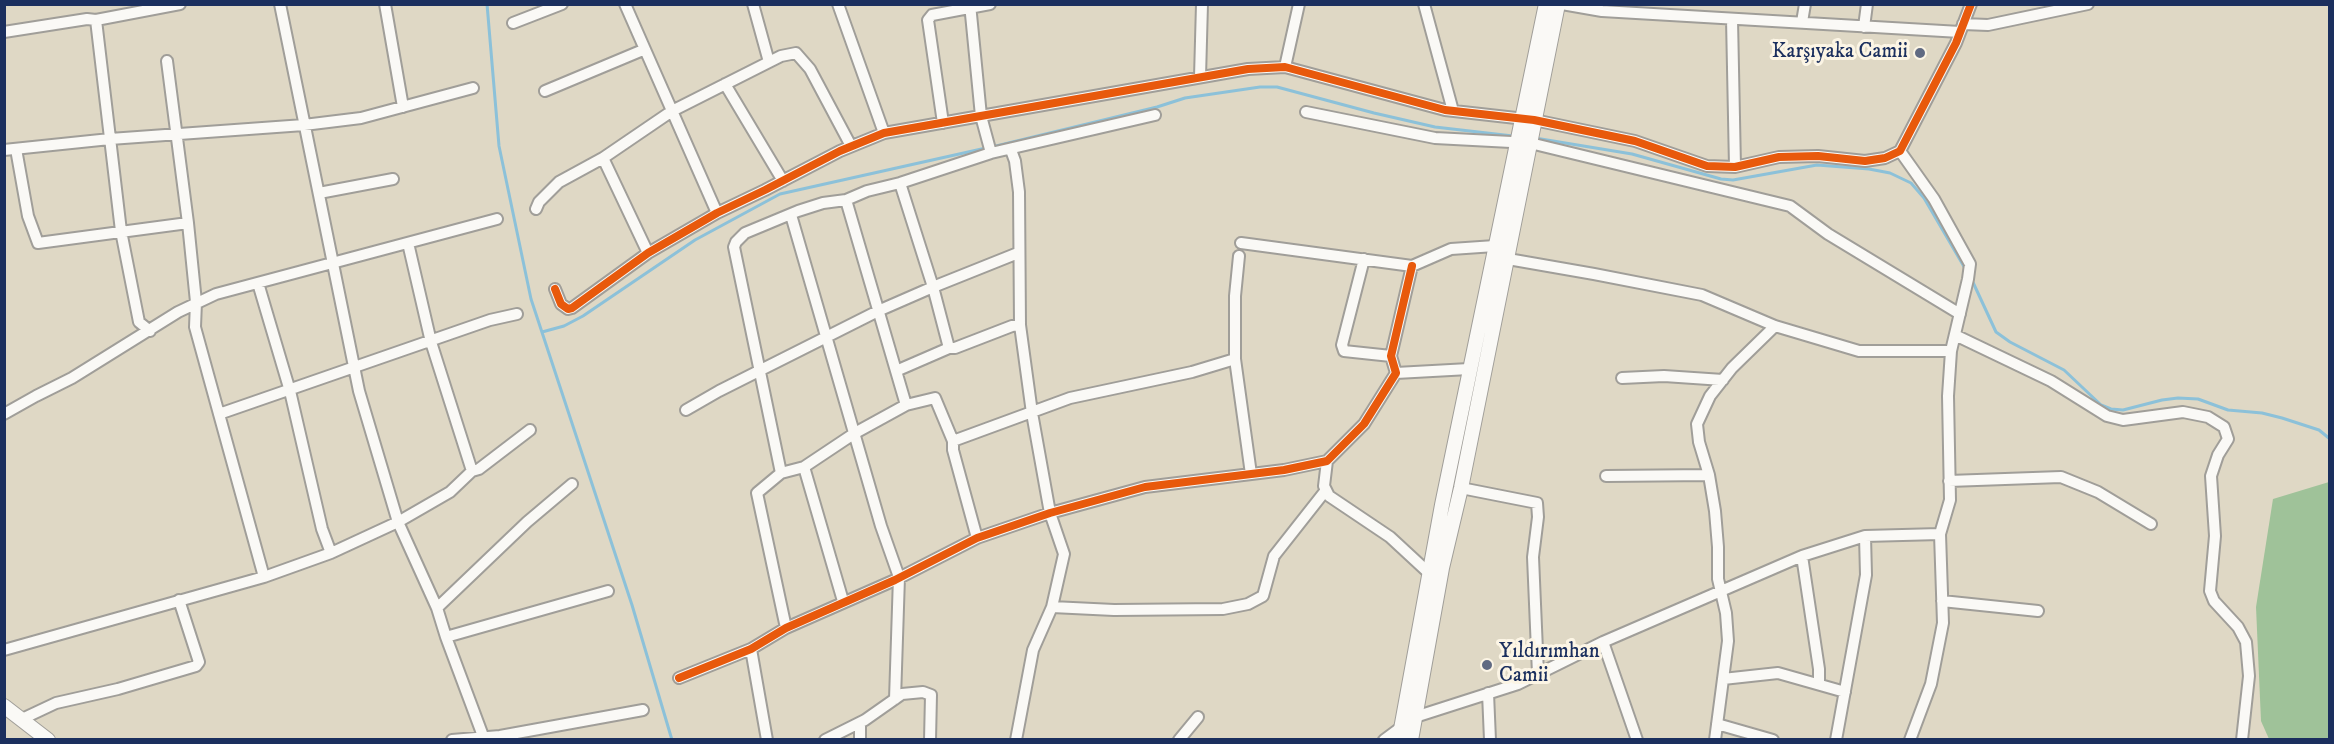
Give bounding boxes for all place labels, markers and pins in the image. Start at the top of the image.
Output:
place label: Karşıyaka Camii [1772,40,1908,66]
marker: Karşıyaka Camii [1913,46,1927,60]
place label: Yıldırımhan Camii [1499,640,1600,690]
marker: Yıldırımhan Camii [1480,658,1494,672]

